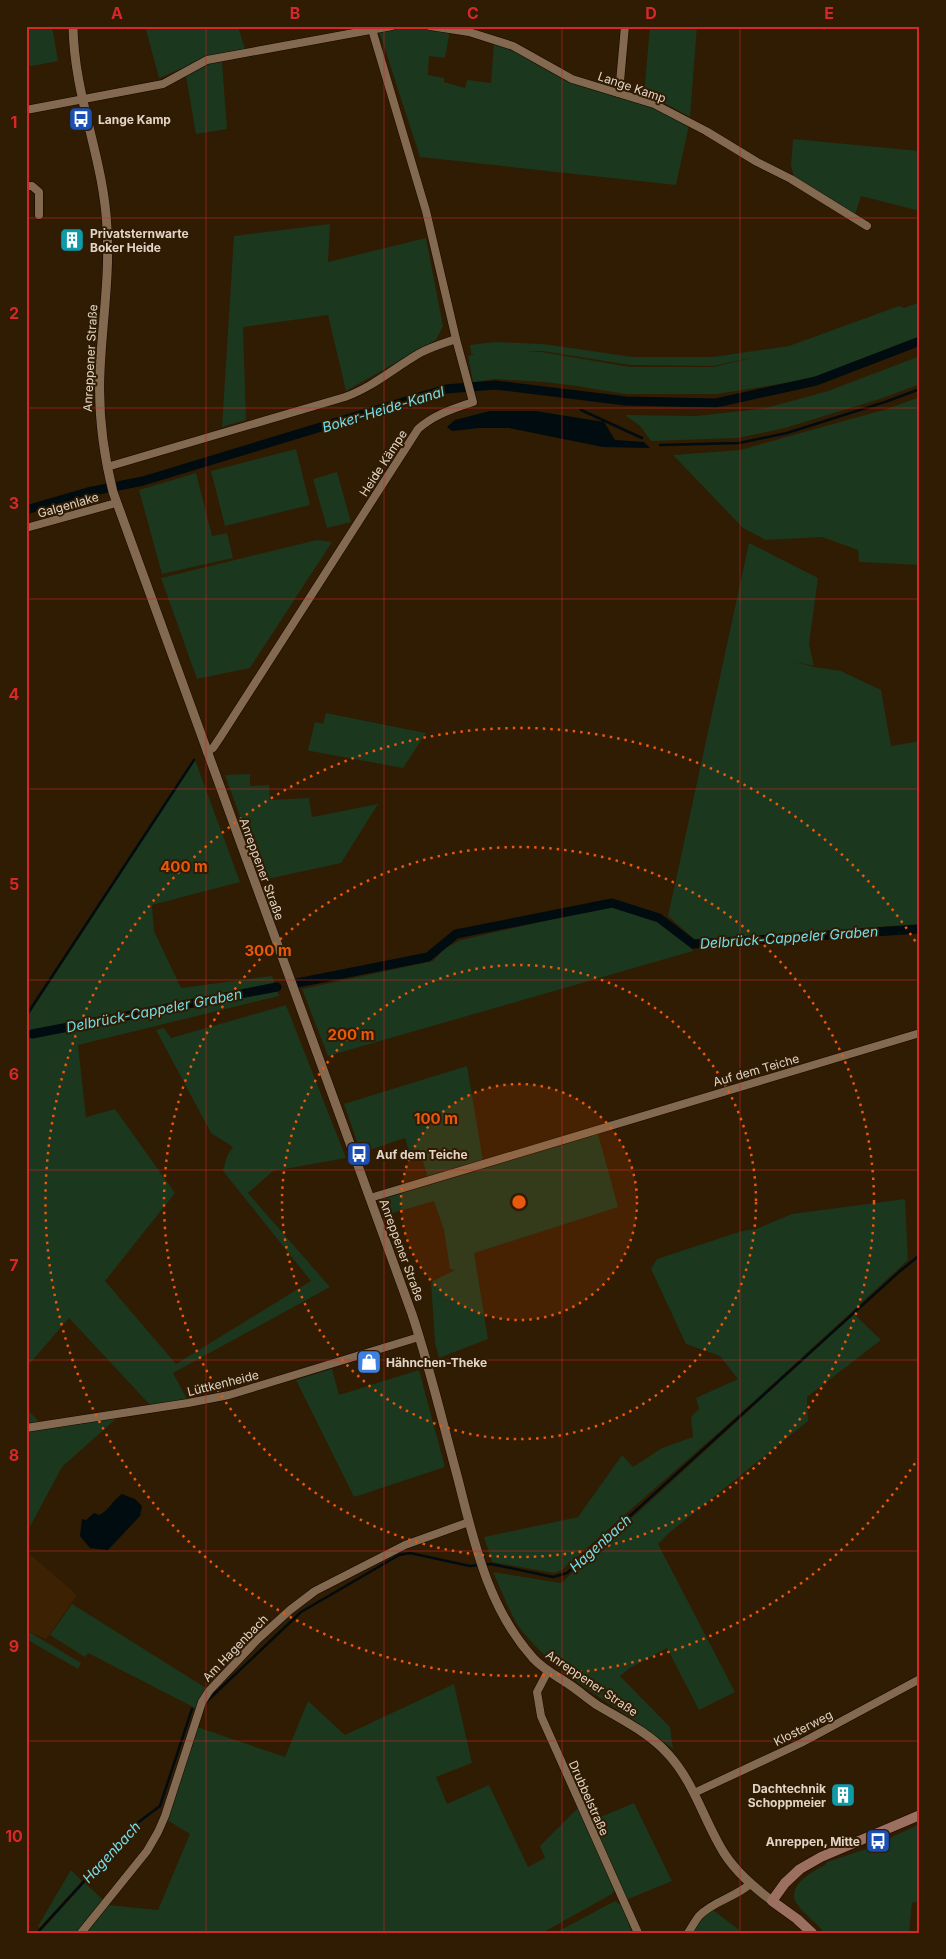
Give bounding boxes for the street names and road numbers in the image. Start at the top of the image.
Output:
street label: Lange Kamp [596,68,668,106]
street label: Anreppener Straße [80,304,100,412]
street label: Heide Kämpe [356,427,410,499]
street label: Galgenlake [36,489,100,521]
street label: Anreppener Straße [237,816,287,922]
street label: Auf dem Teiche [711,1051,801,1089]
street label: Anreppener Straße [377,1197,427,1303]
street label: Lüttkenheide [186,1367,260,1399]
street label: Am Hagenbach [199,1611,271,1685]
street label: Anreppener Straße [543,1647,641,1719]
street label: Klosterweg [771,1707,835,1749]
street label: Drubbelstraße [566,1758,612,1838]

